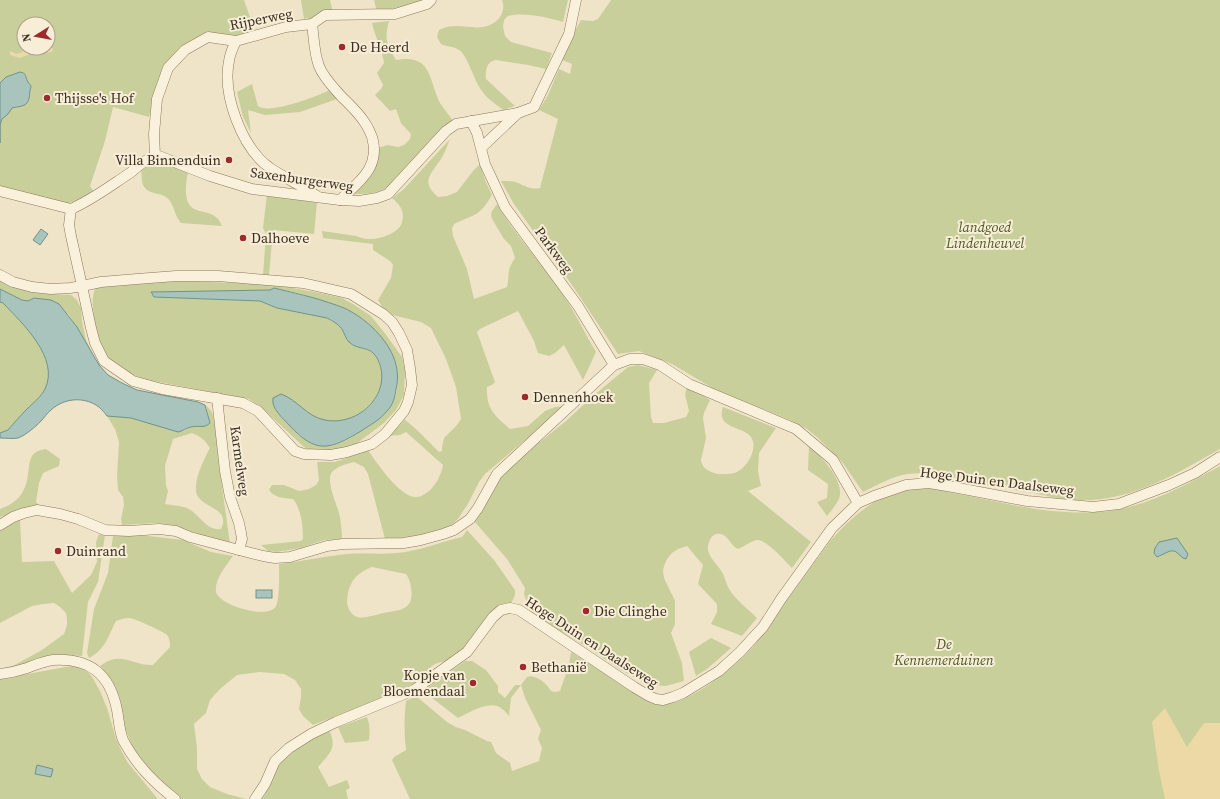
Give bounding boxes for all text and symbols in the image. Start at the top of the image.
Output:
street label: Rijperweg [228,3,294,35]
north arrow [16,16,56,56]
text: N [19,32,35,43]
place label: De Heerd [350,37,409,57]
marker: De Heerd [337,42,347,52]
place label: Thijsse's Hof [55,88,135,108]
marker: Thijsse's Hof [42,93,52,103]
place label: Villa Binnenduin [115,150,222,170]
marker: Villa Binnenduin [224,155,234,165]
street label: Saxenburgerweg [249,162,355,196]
park label: landgoed Lindenheuvel [945,217,1024,253]
street label: Parkweg [530,222,578,278]
place label: Dalhoeve [251,228,309,248]
marker: Dalhoeve [238,233,248,243]
place label: Dennenhoek [533,387,614,407]
marker: Dennenhoek [520,392,530,402]
street label: Karmelweg [225,425,255,497]
street label: Hoge Duin en Daalseweg [919,462,1075,500]
place label: Duinrand [66,541,126,561]
marker: Duinrand [53,546,63,556]
street label: Hoge Duin en Daalseweg [522,591,662,693]
place label: Die Clinghe [594,601,667,621]
marker: Die Clinghe [581,606,591,616]
park label: De Kennemerduinen [893,634,994,670]
place label: Bethanië [531,657,587,677]
marker: Bethanië [518,662,528,672]
place label: Kopje van Bloemendaal [383,665,466,701]
marker: Kopje van Bloemendaal [468,678,478,688]

